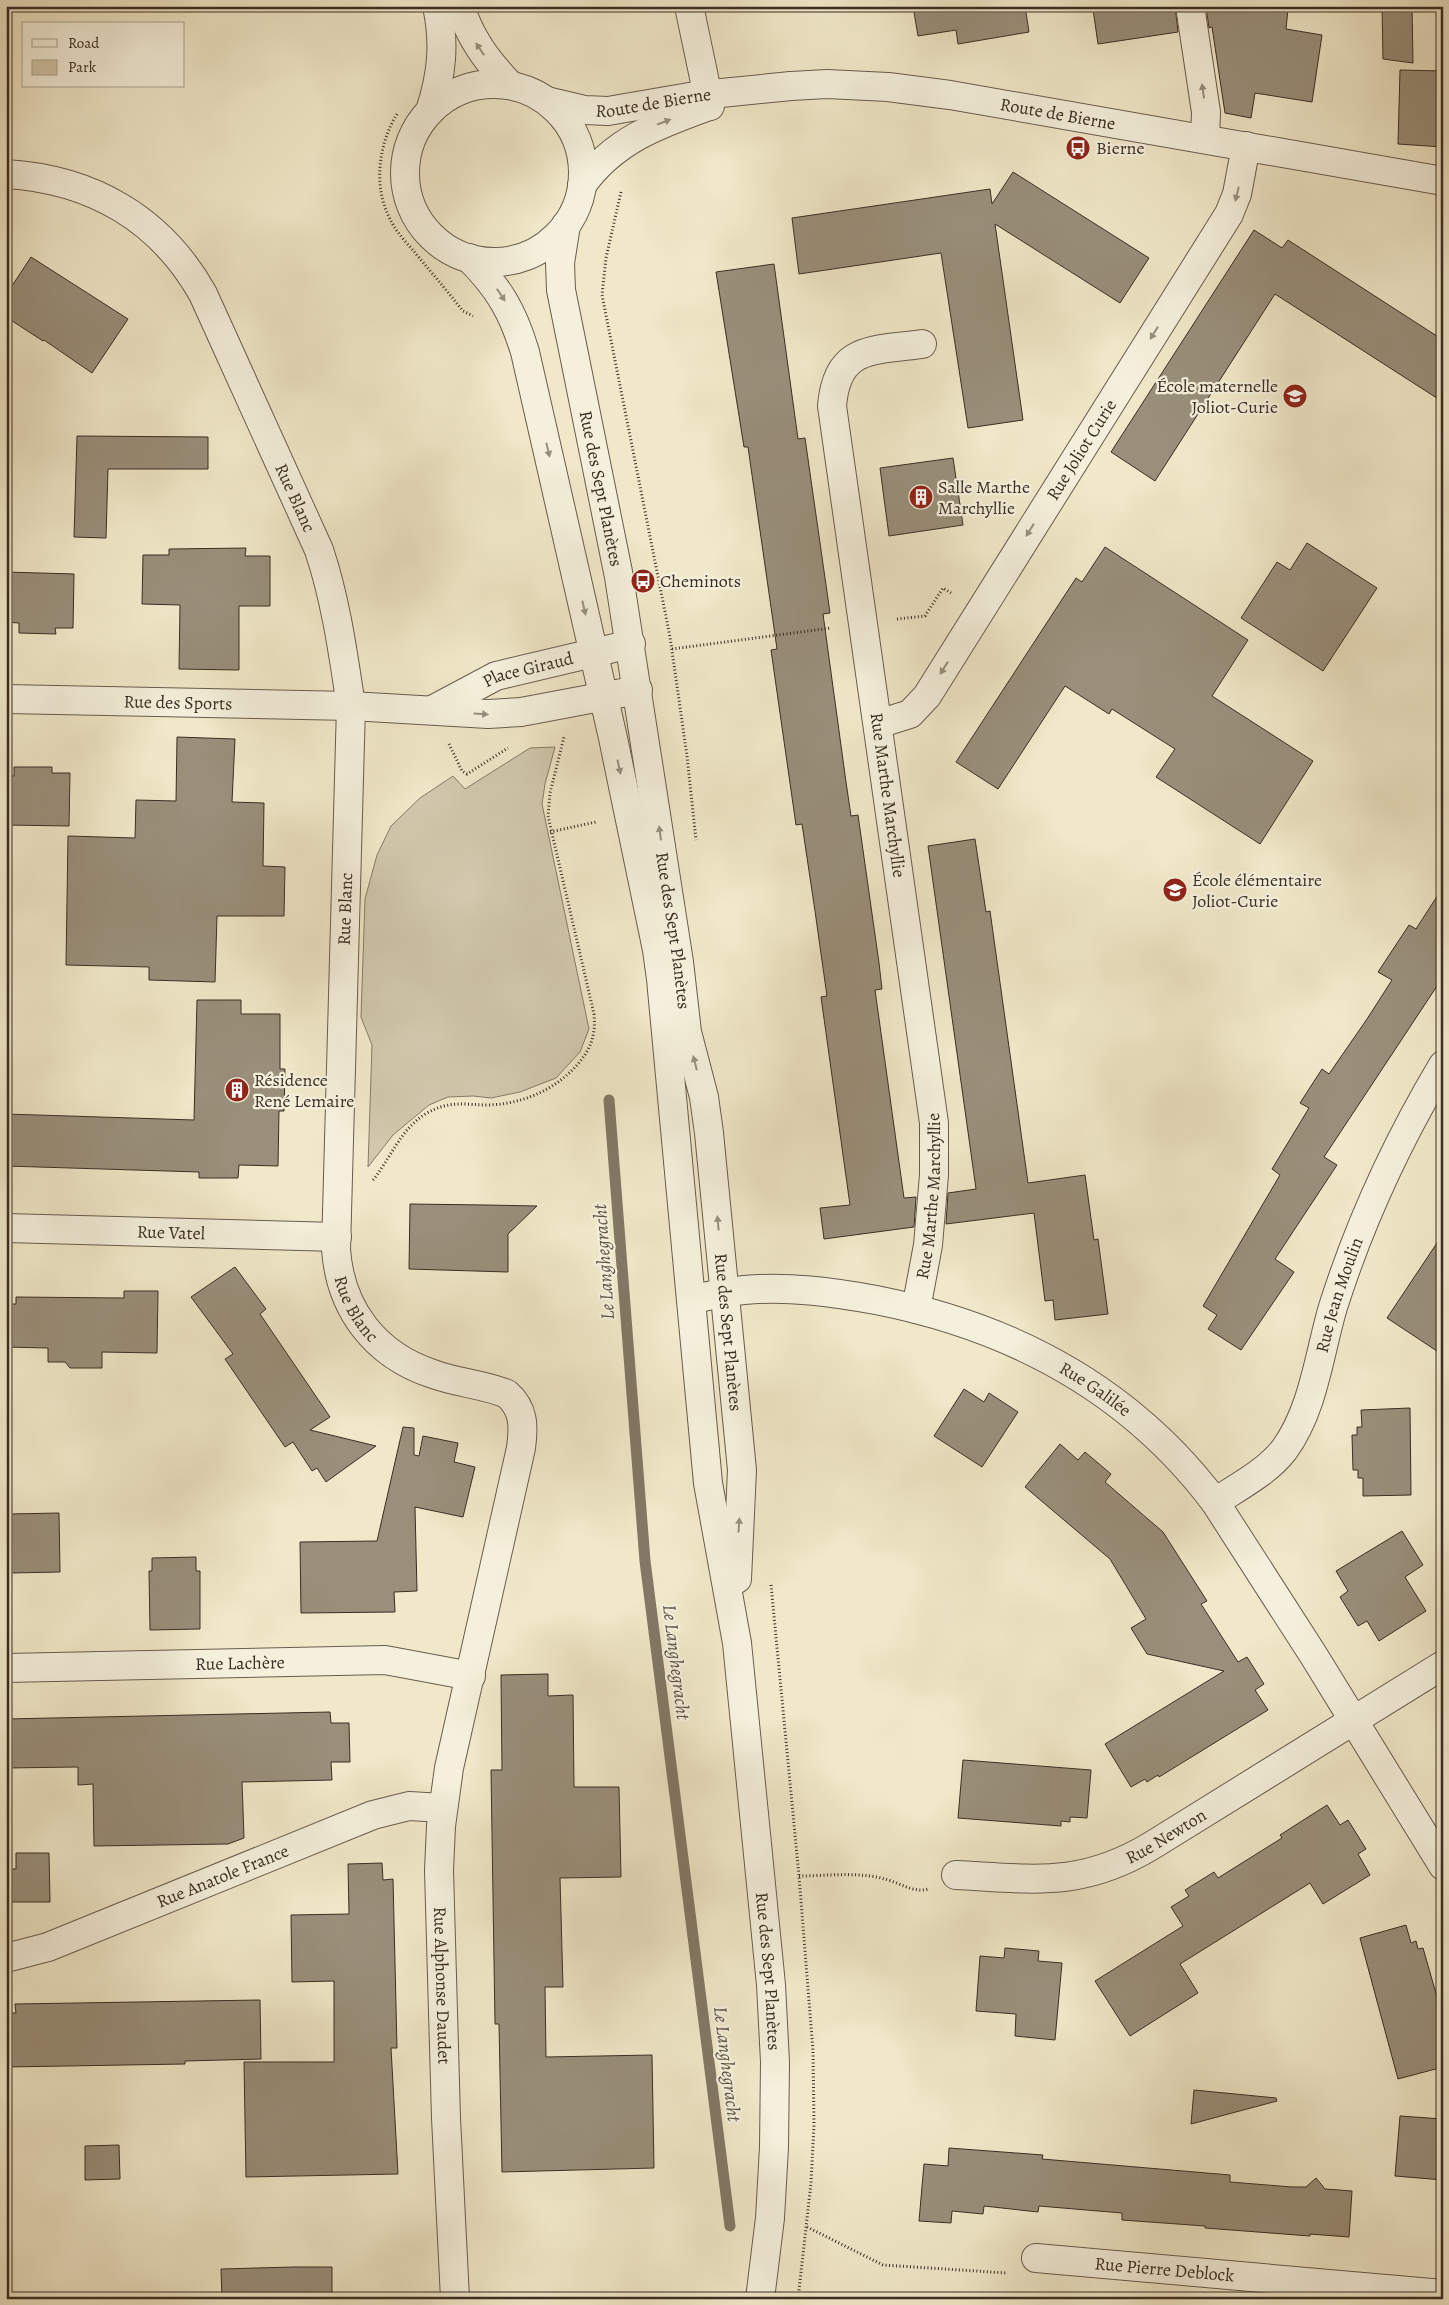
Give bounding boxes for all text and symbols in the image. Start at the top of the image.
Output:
legend [22,22,185,88]
text: Road [68,33,100,53]
one-way arrow [475,42,485,56]
text: Park [68,57,97,77]
street label: Route de Bierne [595,82,712,123]
one-way arrow [1198,82,1206,98]
street label: Route de Bierne [998,92,1117,136]
one-way arrow [656,118,671,125]
bus stop icon: Bierne [1065,135,1091,161]
place label: Bierne [1096,136,1145,160]
one-way arrow [1233,186,1241,201]
one-way arrow [496,288,506,302]
one-way arrow [1149,326,1159,340]
place label: École maternelle Joliot-Curie [1156,374,1278,419]
school or university icon: École maternelle Joliot-Curie [1282,383,1308,409]
street label: Rue Joliot Curie [1041,395,1122,505]
street label: Rue des Sept Planètes [574,408,629,569]
one-way arrow [544,442,552,457]
street label: Rue Blanc [269,460,321,536]
place label: Salle Marthe Marchyllie [938,475,1030,520]
building icon: Salle Marthe Marchyllie [908,484,934,510]
one-way arrow [1026,523,1035,536]
bus stop icon: Cheminots [630,568,656,594]
place label: Cheminots [660,569,741,593]
one-way arrow [580,601,588,616]
street label: Place Giraud [478,646,576,693]
one-way arrow [940,661,949,674]
street label: Rue des Sports [123,689,232,716]
one-way arrow [473,710,489,718]
street label: Rue Marthe Marchyllie [865,711,911,879]
one-way arrow [615,759,623,774]
one-way arrow [655,825,663,841]
street label: Rue des Sept Planètes [650,850,696,1010]
place label: École élémentaire Joliot-Curie [1192,868,1322,913]
street label: Rue Blanc [332,872,358,946]
school or university icon: École élémentaire Joliot-Curie [1162,877,1188,903]
one-way arrow [690,1056,698,1071]
place label: Résidence René Lemaire [254,1068,354,1113]
building icon: Résidence René Lemaire [224,1077,250,1103]
street label: Rue Marthe Marchyllie [910,1111,946,1281]
water label: Le Langhegracht [587,1202,621,1321]
one-way arrow [714,1215,722,1231]
street label: Rue Vatel [137,1220,206,1245]
street label: Rue Jean Moulin [1310,1234,1369,1355]
street label: Rue des Sept Planètes [709,1252,748,1412]
street label: Rue Blanc [329,1273,384,1347]
street label: Rue Galilée [1055,1356,1136,1422]
one-way arrow [735,1516,743,1532]
water label: Le Langhegracht [656,1603,696,1723]
street label: Rue Lachère [195,1650,285,1676]
street label: Rue Newton [1122,1803,1211,1870]
street label: Rue Anatole France [153,1838,292,1914]
street label: Rue des Sept Planètes [750,1891,786,2051]
street label: Rue Alphonse Daudet [428,1906,456,2065]
water label: Le Langhegracht [707,2005,747,2125]
street label: Rue Pierre Deblock [1094,2251,1235,2287]

